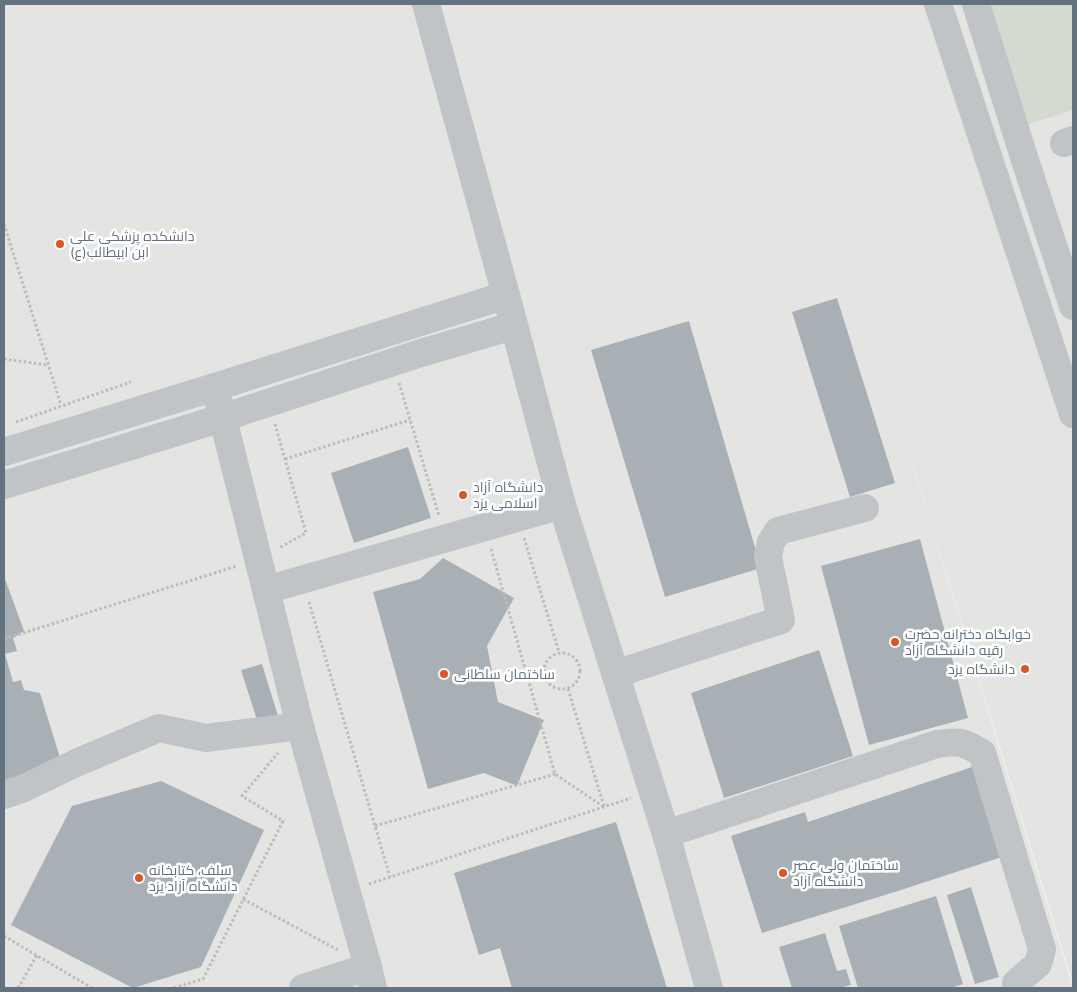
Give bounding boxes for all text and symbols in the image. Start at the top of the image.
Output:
place label: دانشکده پزشکی علی ابن ابیطالب(ع) [70,227,195,261]
marker: دانشکده پزشکی علی ابن ابیطالب(ع) [54,238,66,250]
place label: دانشگاه آزاد اسلامی یزد [473,478,543,512]
marker: دانشگاه آزاد اسلامی یزد [457,489,469,501]
place label: خوابگاه دخترانه حضرت رقیه دانشگاه آزاد [905,625,1031,659]
marker: خوابگاه دخترانه حضرت رقیه دانشگاه آزاد [889,636,901,648]
place label: دانشگاه یزد [948,660,1015,678]
marker: دانشگاه یزد [1019,663,1031,675]
place label: ساختمان سلطانی [454,665,555,683]
marker: ساختمان سلطانی [438,668,450,680]
place label: ساختمان ولی عصر دانشگاه آزاد [792,856,899,890]
place label: سلف، کتابخانه دانشگاه آزاد یزد [149,861,238,895]
marker: ساختمان ولی عصر دانشگاه آزاد [777,867,789,879]
marker: سلف، کتابخانه دانشگاه آزاد یزد [133,872,145,884]

